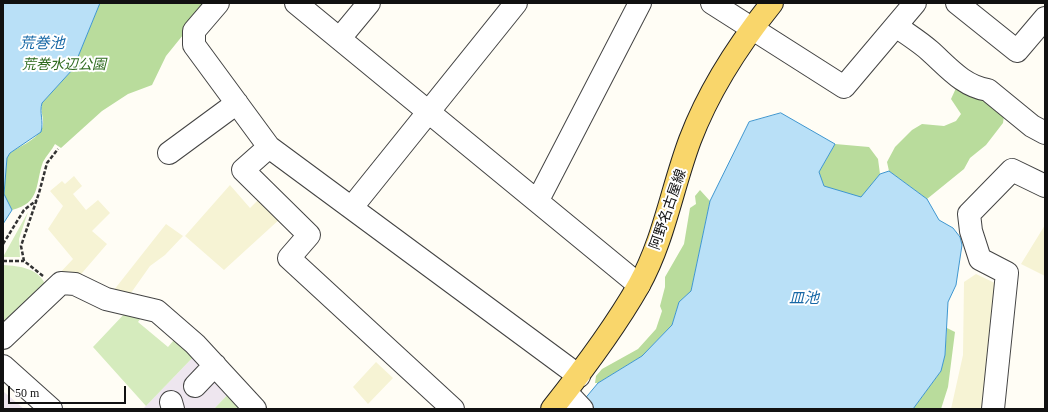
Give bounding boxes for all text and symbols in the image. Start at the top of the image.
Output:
water label: 荒巻池 [20,33,64,51]
park label: 荒巻水辺公園 [22,56,106,72]
street label: 阿野名古屋線 [645,167,689,251]
water label: 皿池 [789,288,819,306]
scale bar [10,378,128,404]
text: 50 m [15,386,39,400]

